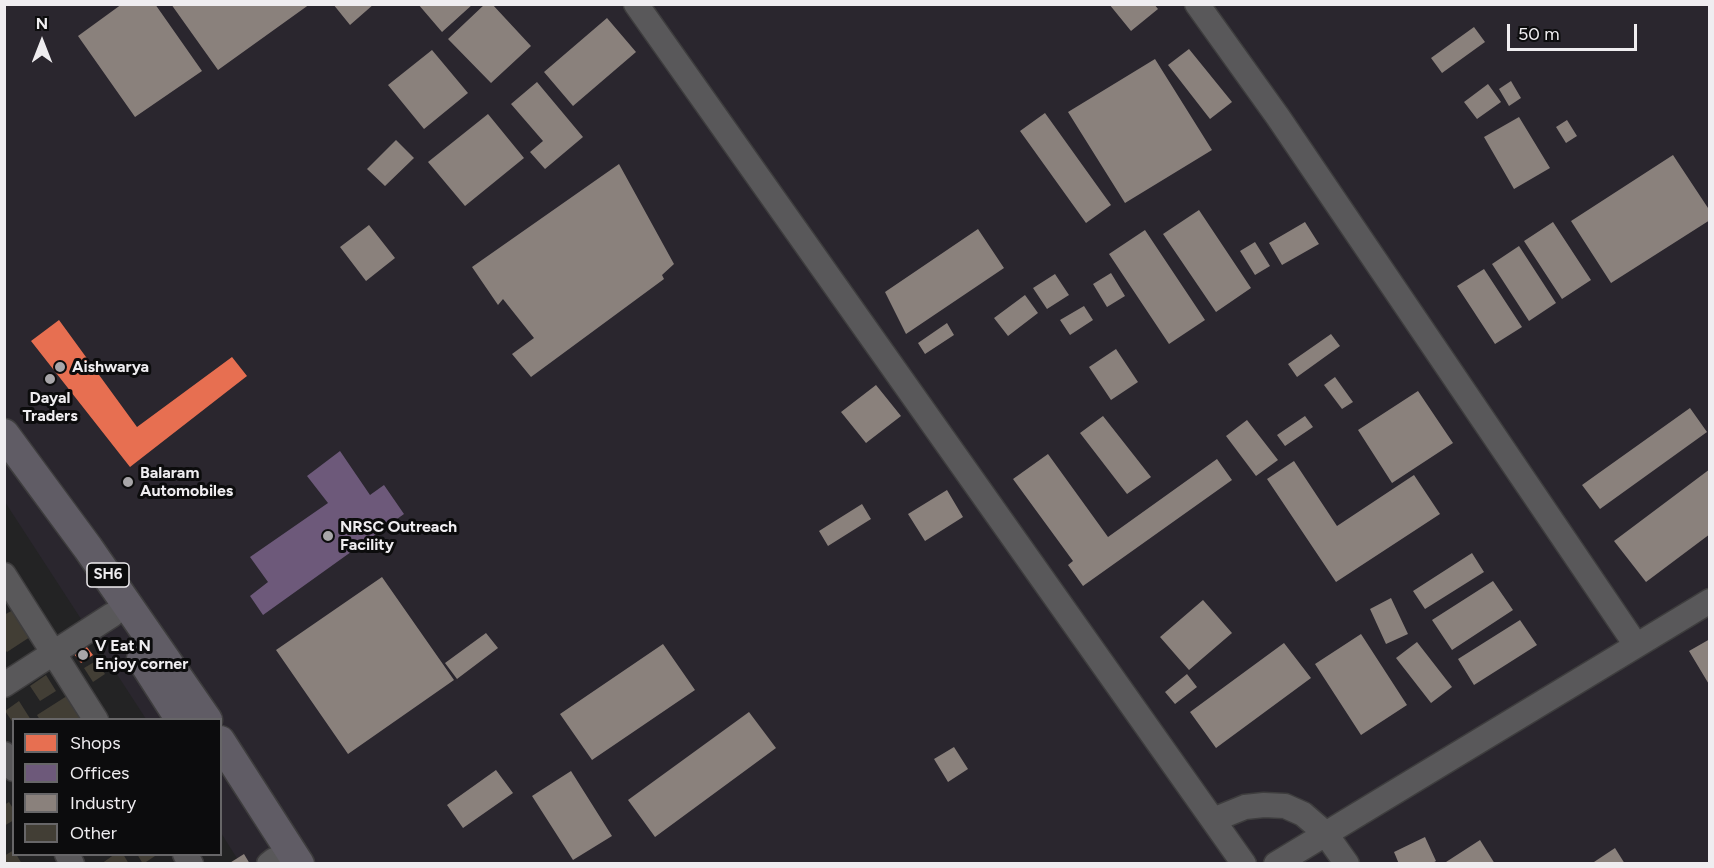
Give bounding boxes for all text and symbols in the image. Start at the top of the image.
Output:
north arrow [12,12,72,72]
scale bar [1510,12,1640,50]
text: N [36,14,48,33]
text: 50 m [1518,23,1560,45]
place label: Aishwarya [72,357,149,377]
marker: Aishwarya [53,360,67,374]
marker: Dayal Traders [43,372,57,386]
place label: Dayal Traders [22,388,78,426]
place label: Balaram Automobiles [140,463,233,501]
marker: Balaram Automobiles [121,475,135,489]
place label: NRSC Outreach Facility [340,517,457,555]
marker: NRSC Outreach Facility [321,529,335,543]
road number: SH6 [87,563,129,587]
place label: V Eat N Enjoy corner [95,636,188,674]
marker: V Eat N Enjoy corner [76,648,90,662]
legend [12,718,222,856]
text: Shops [70,732,121,754]
text: Offices [70,762,129,784]
text: Industry [70,792,136,814]
text: Other [70,822,117,844]

